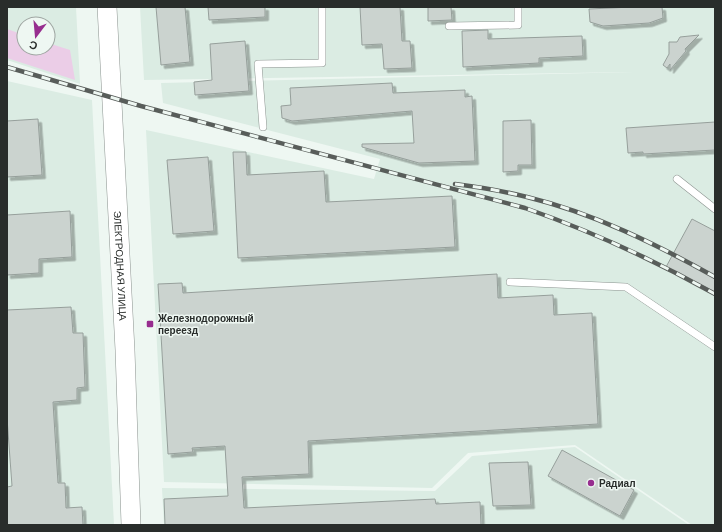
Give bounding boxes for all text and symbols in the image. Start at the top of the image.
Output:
north arrow [16,16,56,56]
text: С [27,39,39,53]
street label: ЭЛЕКТРОДНАЯ УЛИЦА [112,210,129,321]
place label: Железнодорожный переезд [157,312,254,336]
marker: Железнодорожный переезд [145,319,155,329]
place label: Радиал [599,477,636,489]
marker: Радиал [586,478,596,488]

